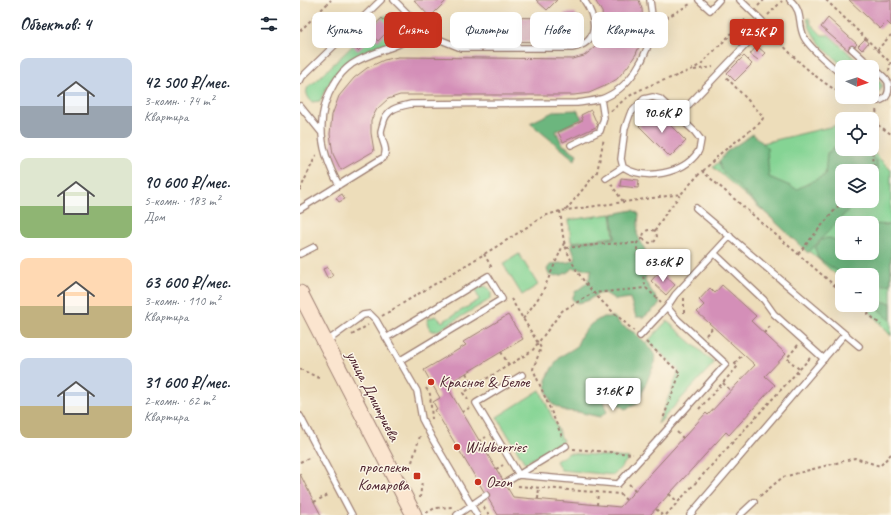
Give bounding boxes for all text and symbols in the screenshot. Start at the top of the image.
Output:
chip: Купить [312,12,376,48]
chip: Снять [384,12,442,48]
chip: Фильтры [450,12,522,48]
chip: Новое [530,12,584,48]
chip: Квартира [592,12,668,48]
icon: filters [258,13,280,35]
text: Объектов: 4 [20,14,91,35]
pin: 42.5K ₽ [720,19,794,53]
text: 42.5K ₽ [739,24,775,40]
north arrow [835,60,879,104]
map controls [835,60,879,312]
text: 42 500 ₽/мес. [144,72,229,93]
icon: home [52,74,100,122]
text: 3-комн. · 74 m² [144,93,214,109]
pin: 90.6K ₽ [625,100,699,134]
text: 90.6K ₽ [644,105,680,121]
text: Квартира [144,109,188,125]
button: locate [835,112,879,156]
button: layers [835,164,879,208]
text: 90 600 ₽/мес. [144,172,230,193]
icon: home [52,174,100,222]
text: 5-комн. · 183 m² [144,193,220,209]
text: Дом [144,209,165,225]
button: + [835,216,879,260]
pin: 63.6K ₽ [626,249,700,283]
text: 63.6K ₽ [644,254,682,270]
button: − [835,268,879,312]
text: 63 600 ₽/мес. [144,272,230,293]
icon: home [52,274,100,322]
text: 3-комн. · 110 m² [144,293,220,309]
text: Квартира [144,309,188,325]
street label: улица Дмитриева [341,347,405,445]
text: 31 600 ₽/мес. [144,372,230,393]
place label: Красное & Белое [439,372,531,392]
icon: home [52,374,100,422]
marker: Красное & Белое [426,377,436,387]
pin: 31.6K ₽ [576,378,650,412]
text: 31.6K ₽ [595,383,631,399]
text: 2-комн. · 62 m² [144,393,214,409]
text: Квартира [144,409,188,425]
place label: Wildberries [465,437,528,457]
marker: Wildberries [452,442,462,452]
place label: проспект Комарова [358,457,410,495]
marker: проспект Комарова [412,471,422,481]
place label: Ozon [486,472,513,492]
marker: Ozon [473,477,483,487]

